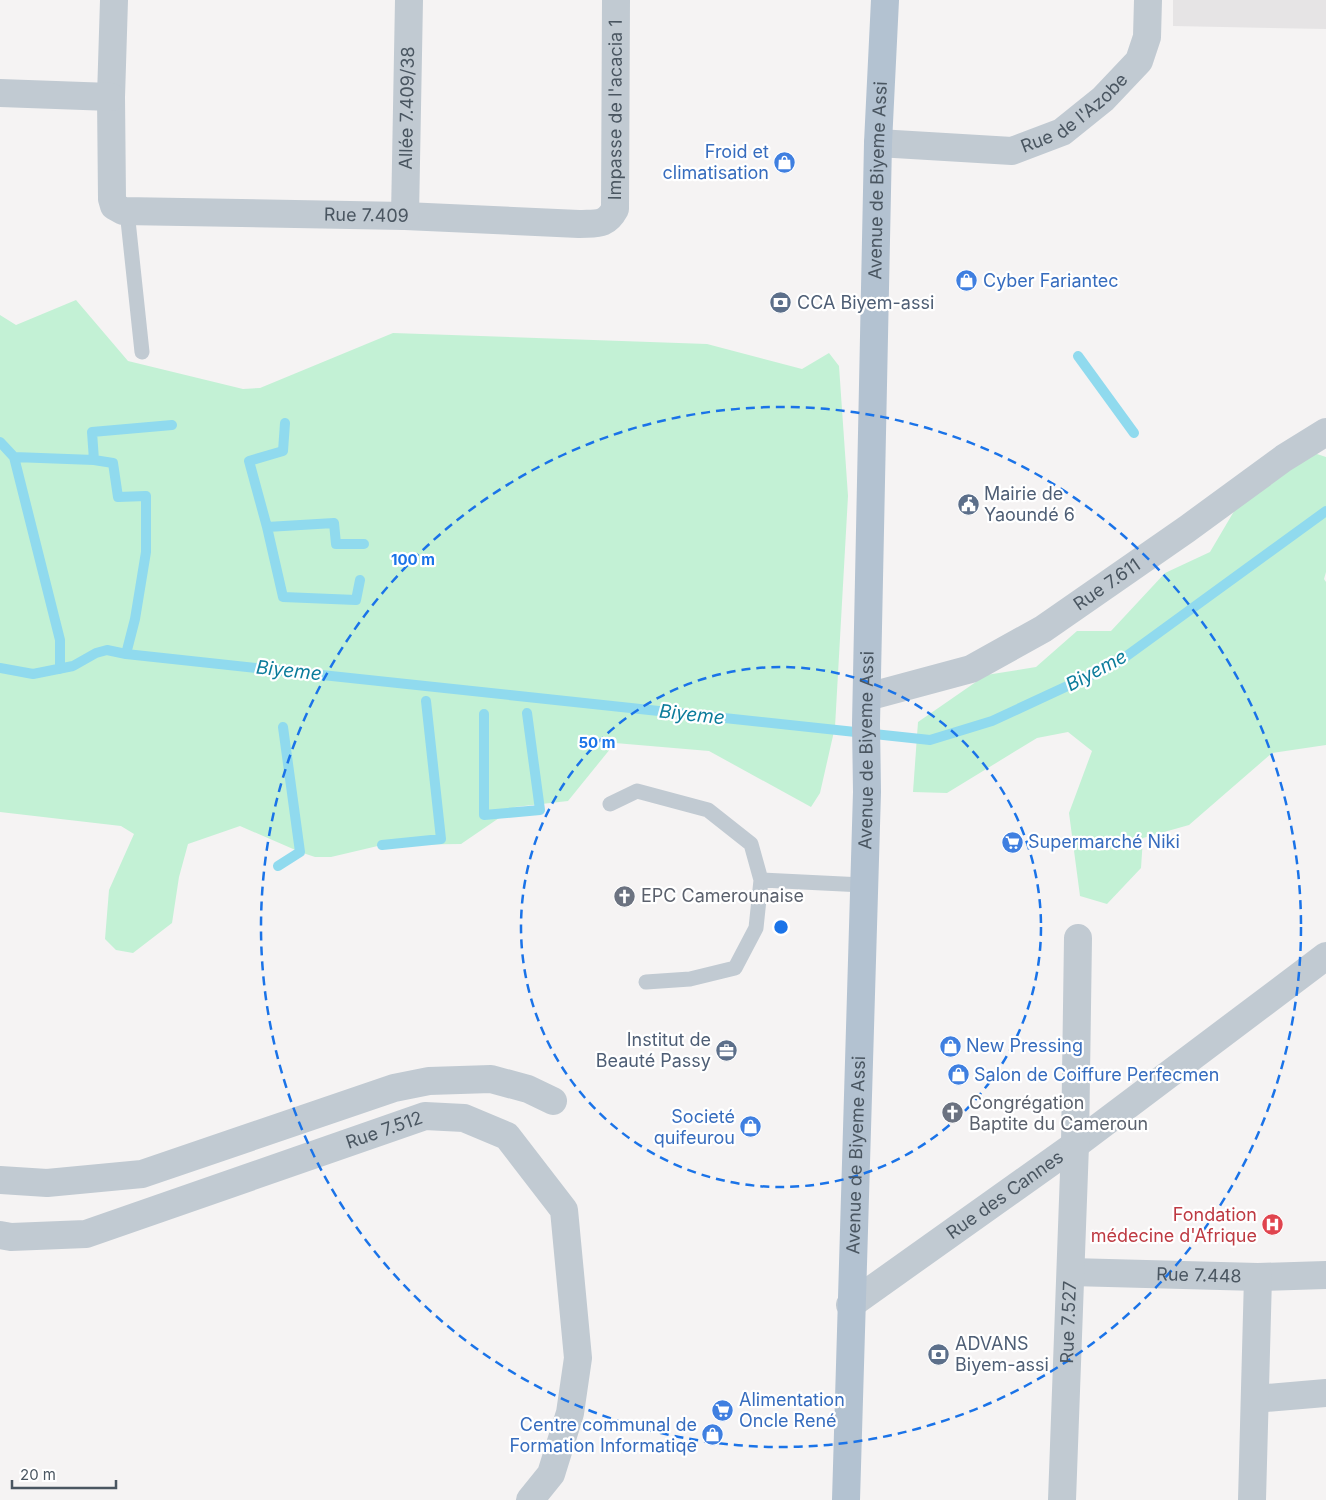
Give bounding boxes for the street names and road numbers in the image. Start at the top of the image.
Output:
street label: Impasse de l'acacia 1 [604,19,626,200]
street label: Allée 7.409/38 [395,46,418,170]
street label: Rue de l'Azobe [1018,69,1132,157]
street label: Avenue de Biyeme Assi [864,81,891,280]
street label: Rue 7.409 [324,204,409,226]
street label: Rue 7.611 [1069,554,1144,615]
street label: Avenue de Biyeme Assi [854,651,878,850]
street label: Avenue de Biyeme Assi [842,1056,869,1255]
street label: Rue 7.512 [343,1107,425,1153]
street label: Rue des Cannes [942,1146,1067,1243]
street label: Rue 7.448 [1156,1263,1242,1287]
street label: Rue 7.527 [1056,1280,1080,1364]

